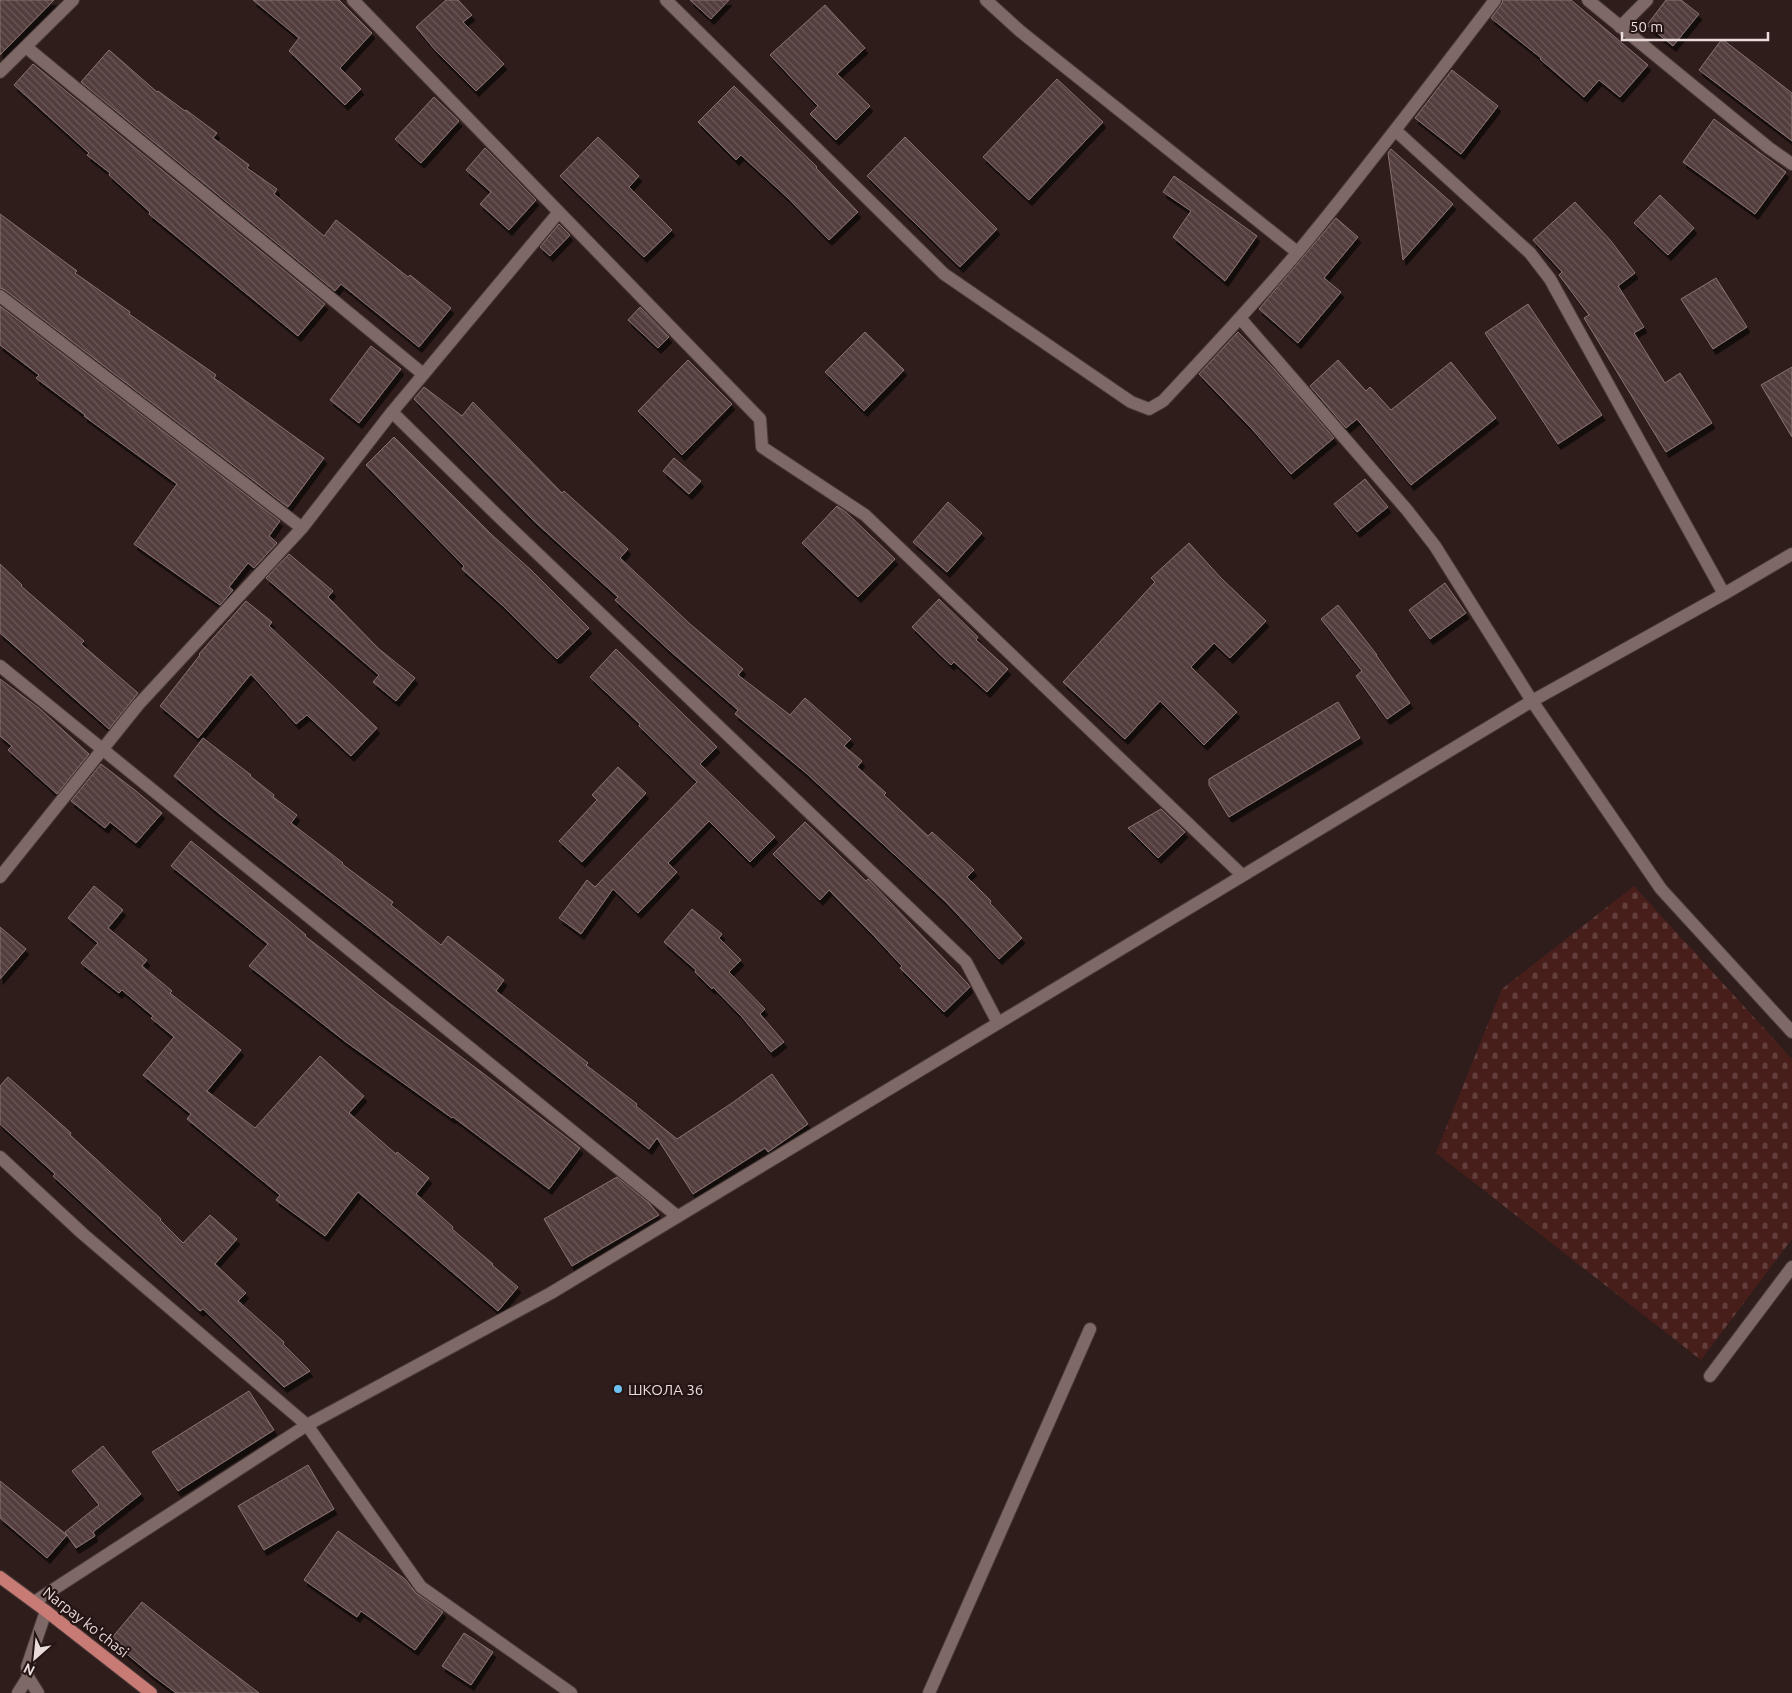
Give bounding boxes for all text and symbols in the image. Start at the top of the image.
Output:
scale bar [1622,10,1768,42]
text: 50 m [1630,18,1663,35]
place label: ШКОЛА 36 [628,1381,703,1398]
marker: ШКОЛА 36 [612,1383,624,1395]
street label: Narpay ko'chasi [40,1583,132,1661]
north arrow [10,1633,60,1683]
text: N [21,1660,37,1679]

